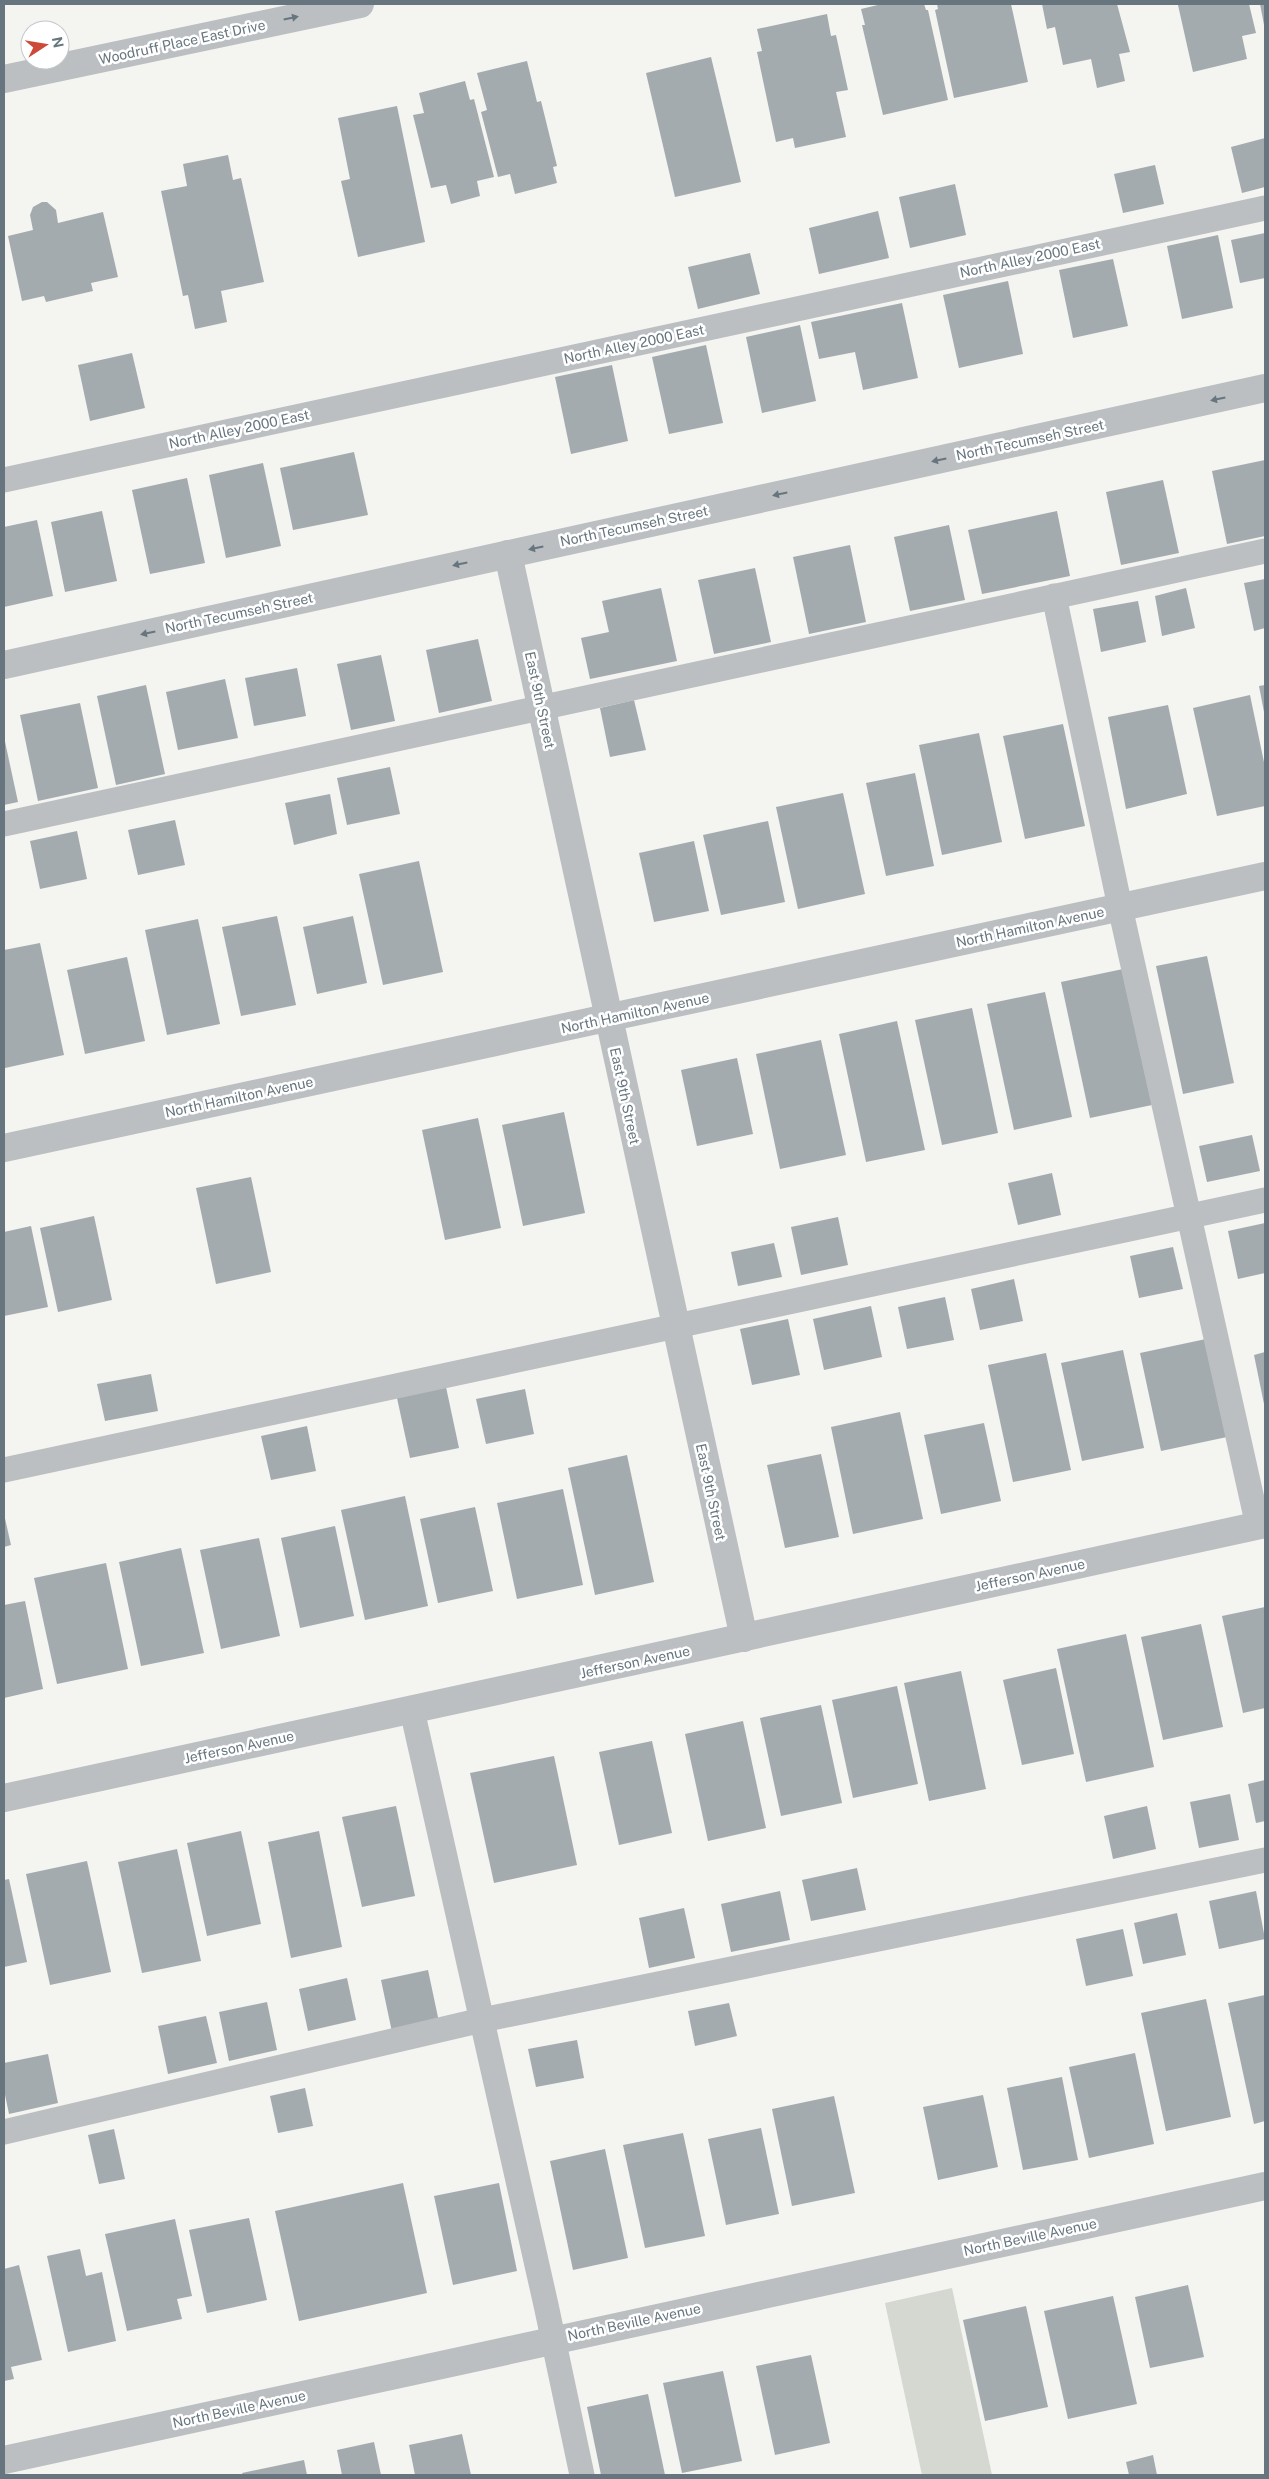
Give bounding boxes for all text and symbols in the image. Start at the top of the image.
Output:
one-way arrow [284,14,300,22]
street label: Woodruff Place East Drive [97,16,267,67]
north arrow [20,20,70,70]
text: N [49,35,67,49]
street label: North Alley 2000 East [958,235,1102,281]
street label: North Alley 2000 East [562,321,706,367]
one-way arrow [1210,395,1225,403]
street label: North Alley 2000 East [167,406,311,452]
street label: North Tecumseh Street [954,416,1106,464]
one-way arrow [931,456,947,464]
one-way arrow [773,490,788,498]
street label: North Tecumseh Street [558,502,710,550]
one-way arrow [529,544,544,552]
one-way arrow [453,560,468,568]
street label: North Tecumseh Street [163,589,315,637]
one-way arrow [140,629,155,637]
street label: East 9th Street [522,650,558,750]
street label: North Hamilton Avenue [954,903,1106,951]
street label: North Hamilton Avenue [559,989,711,1037]
street label: East 9th Street [607,1046,643,1146]
street label: North Hamilton Avenue [163,1073,315,1121]
street label: East 9th Street [693,1442,729,1542]
street label: Jefferson Avenue [974,1556,1086,1594]
street label: Jefferson Avenue [579,1643,691,1681]
street label: Jefferson Avenue [183,1728,295,1766]
street label: North Beville Avenue [962,2215,1098,2259]
street label: North Beville Avenue [566,2300,702,2344]
street label: North Beville Avenue [171,2387,307,2431]

